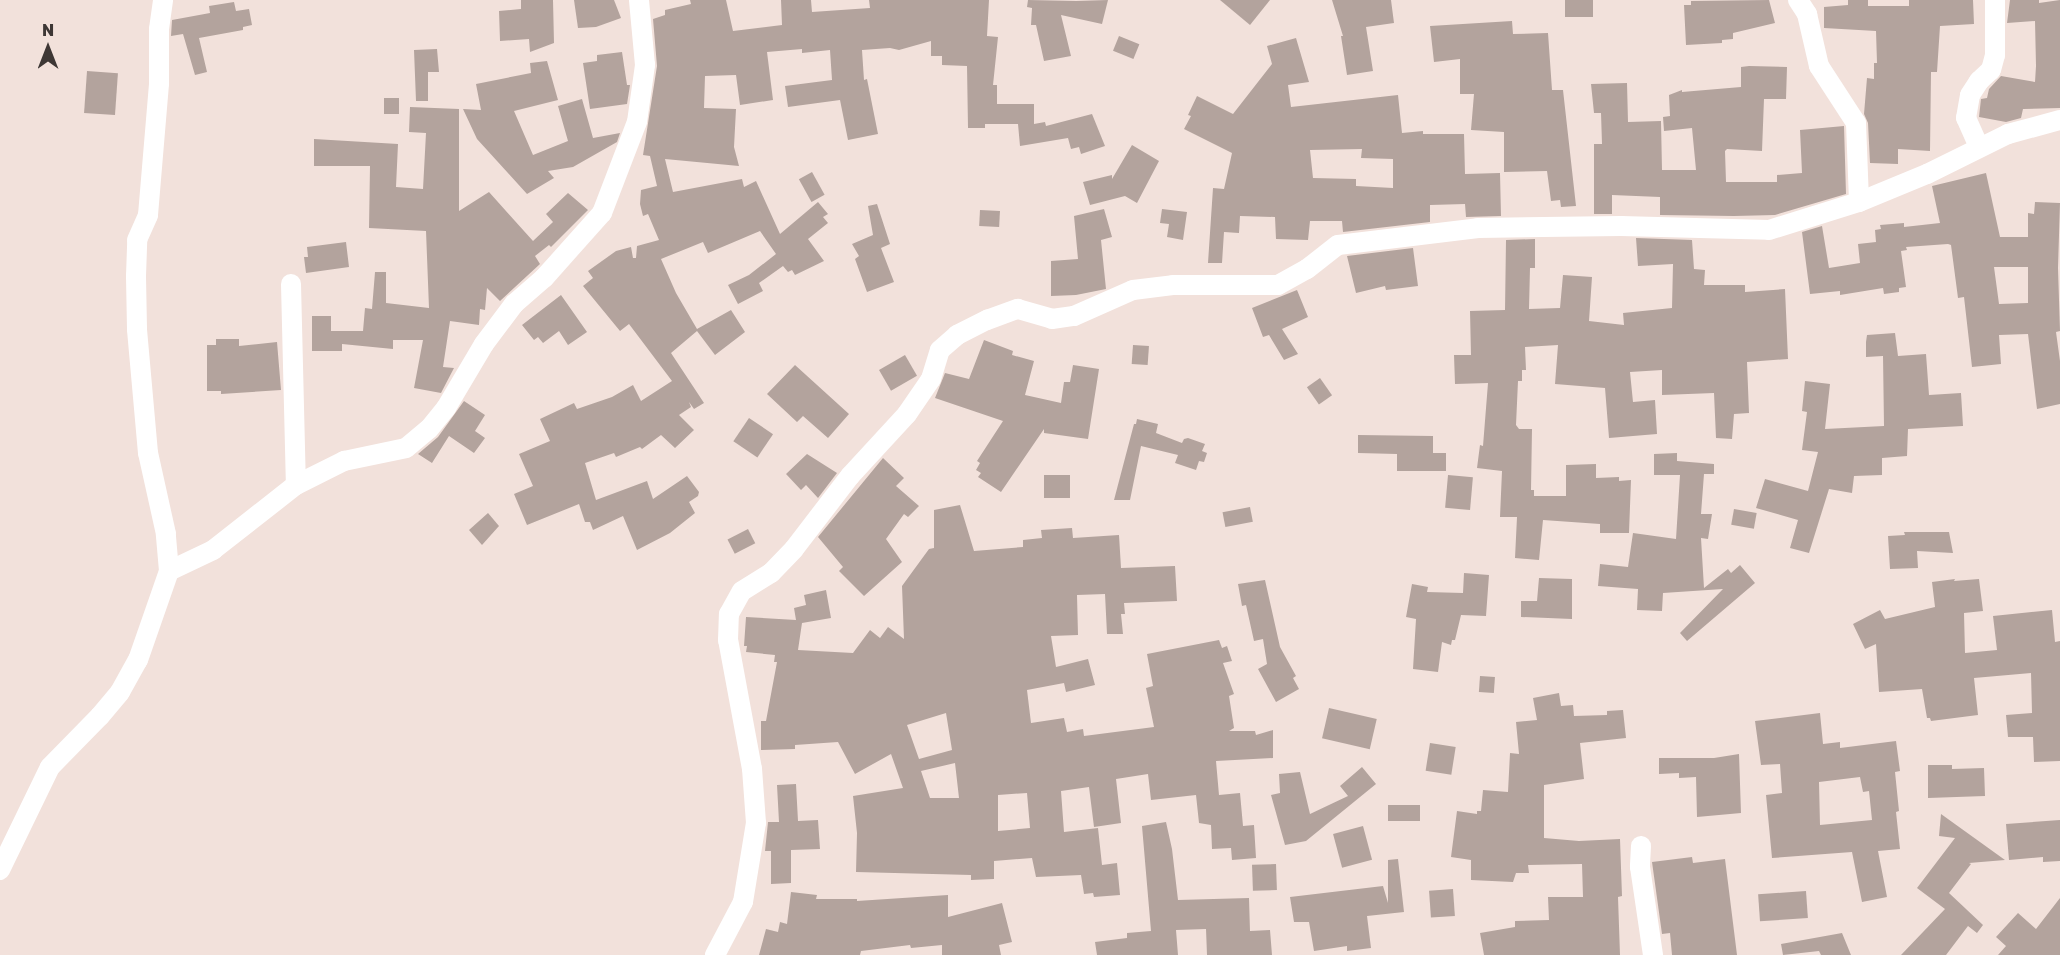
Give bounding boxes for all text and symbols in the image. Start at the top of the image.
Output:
north arrow [18,18,78,78]
text: N [42,20,54,40]

